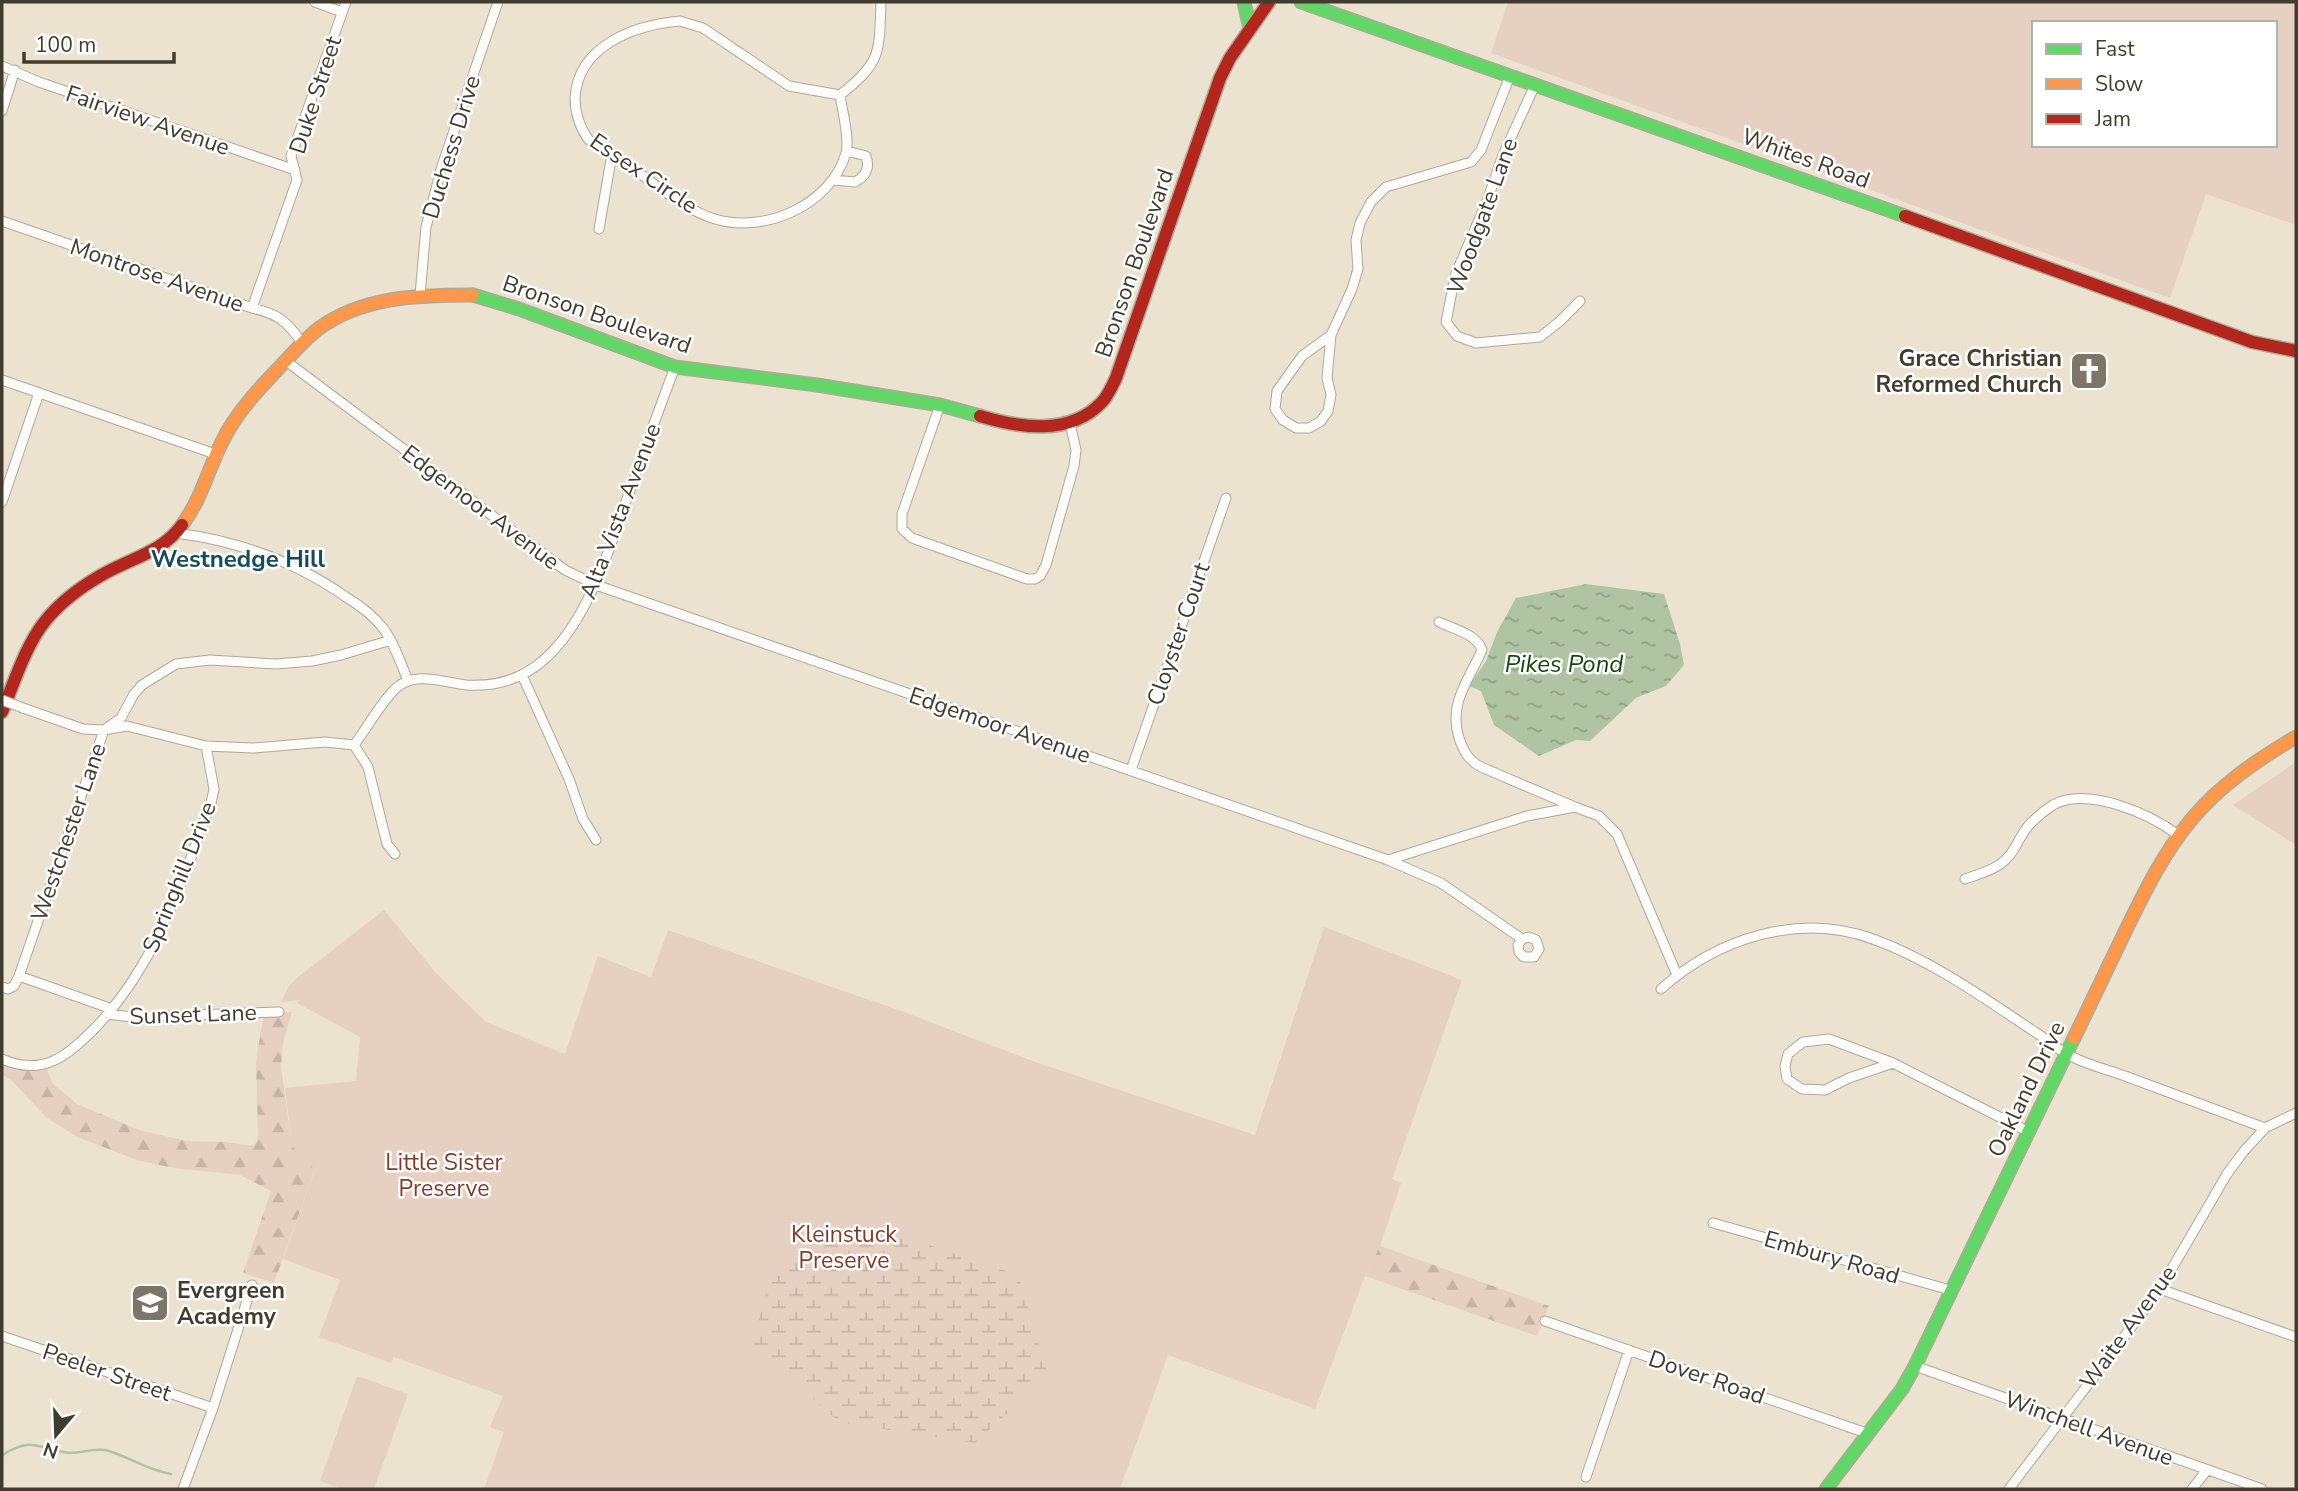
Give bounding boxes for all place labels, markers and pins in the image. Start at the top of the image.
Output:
place label: Grace Christian Reformed Church [1876,343,2062,400]
church icon: Grace Christian Reformed Church [2068,350,2110,392]
place label: Evergreen Academy [177,1275,285,1332]
school or university icon: Evergreen Academy [129,1282,171,1324]

